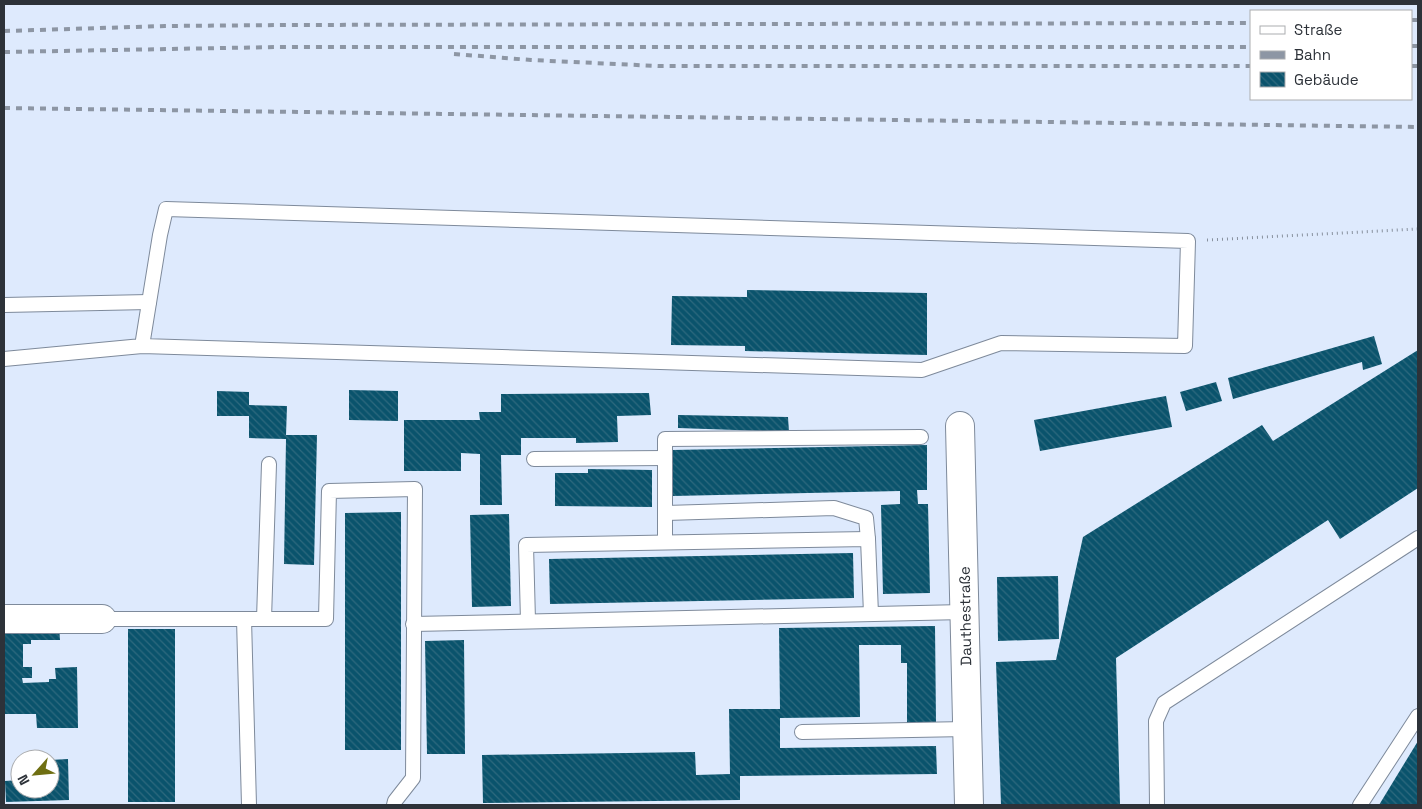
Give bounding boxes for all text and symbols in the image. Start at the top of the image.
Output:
legend [1250,10,1412,100]
text: Straße [1294,20,1343,39]
text: Bahn [1294,45,1331,64]
text: Gebäude [1294,70,1359,89]
street label: Dauthestraße [955,566,975,666]
north arrow [10,749,60,799]
text: N [13,772,34,788]

